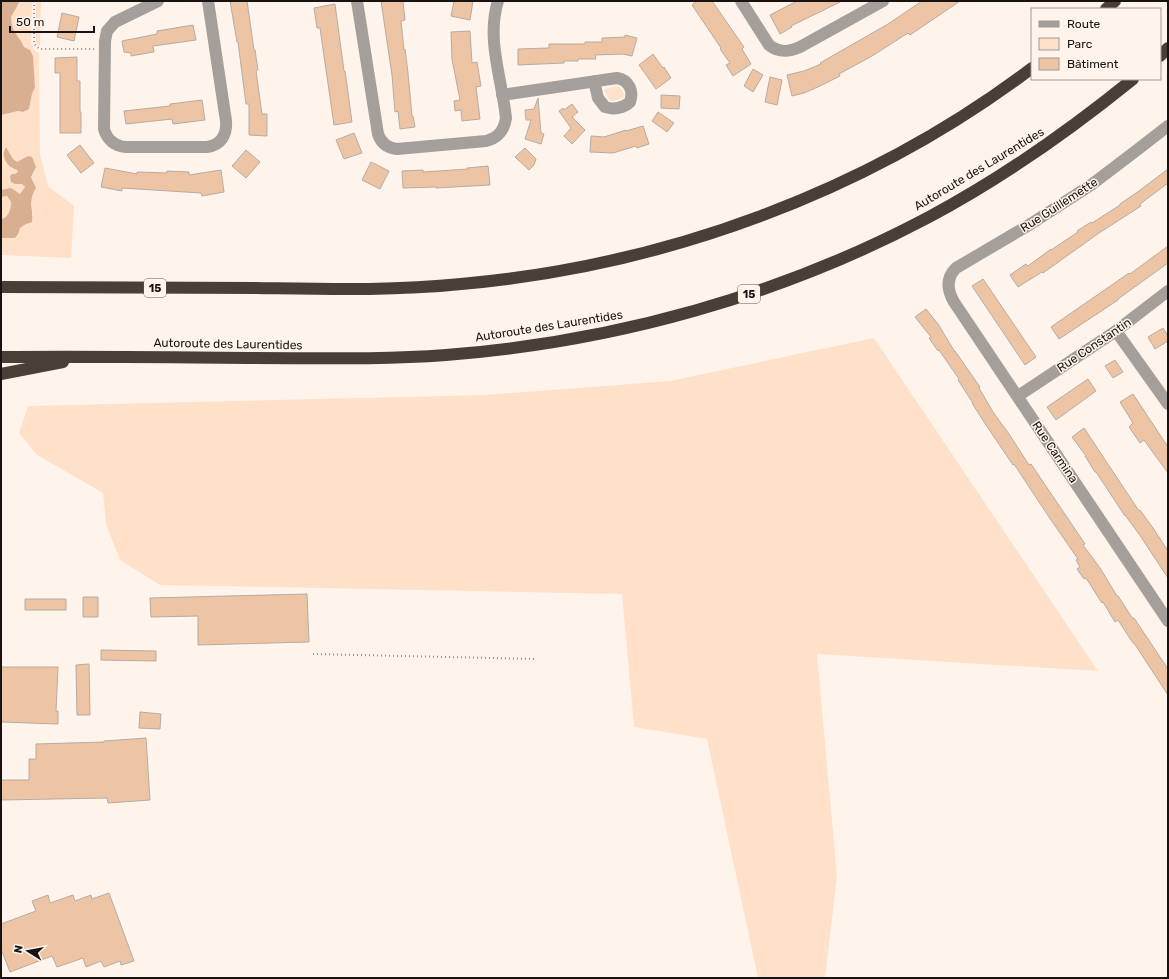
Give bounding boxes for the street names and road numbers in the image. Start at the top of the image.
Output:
street label: Autoroute des Laurentides [911,125,1047,213]
street label: Rue Guillemette [1018,175,1100,235]
road number: 15 [144,279,166,297]
road number: 15 [738,285,760,303]
street label: Autoroute des Laurentides [474,307,624,345]
street label: Rue Constantin [1054,315,1134,375]
street label: Autoroute des Laurentides [153,336,303,352]
street label: Rue Carmina [1029,418,1081,486]

